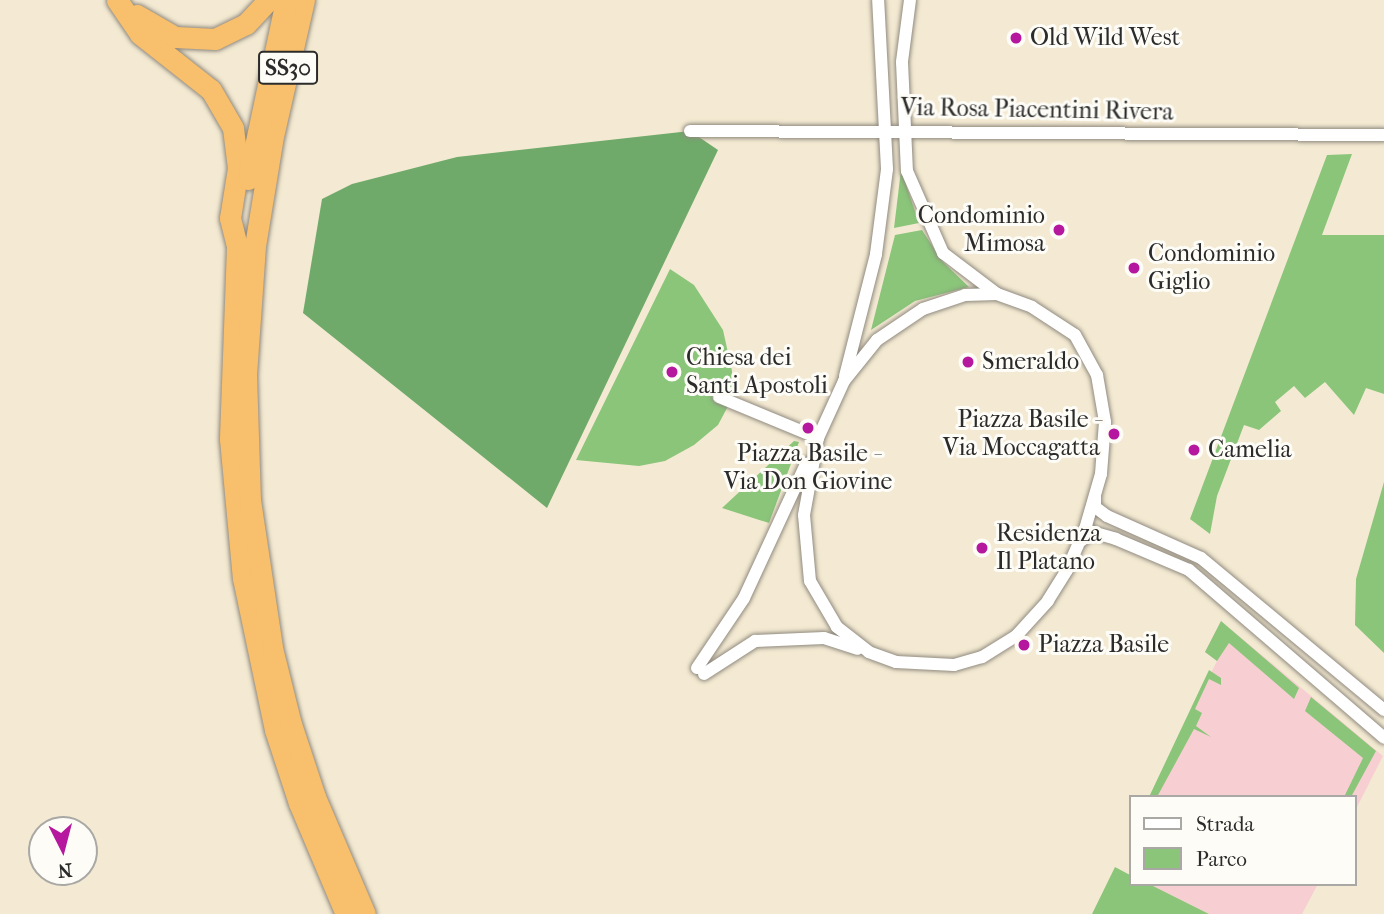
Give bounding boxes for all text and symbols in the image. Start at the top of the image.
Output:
place label: Old Wild West [1030,24,1180,52]
marker: Old Wild West [1008,30,1024,46]
road number: SS30 [256,48,320,88]
street label: Via Rosa Piacentini Rivera [900,93,1174,127]
place label: Condominio Mimosa [918,202,1045,258]
marker: Condominio Mimosa [1051,222,1067,238]
place label: Condominio Giglio [1148,240,1275,296]
marker: Condominio Giglio [1126,260,1142,276]
place label: Chiesa dei Santi Apostoli [686,344,828,400]
place label: Smeraldo [982,348,1079,376]
marker: Smeraldo [960,354,976,370]
marker: Chiesa dei Santi Apostoli [664,364,680,380]
place label: Piazza Basile - Via Moccagatta [943,406,1100,462]
marker: Piazza Basile - Via Don Giovine [800,420,816,436]
marker: Piazza Basile - Via Moccagatta [1106,426,1122,442]
place label: Camelia [1208,436,1292,464]
place label: Piazza Basile - Via Don Giovine [724,440,892,496]
marker: Camelia [1186,442,1202,458]
place label: Residenza Il Platano [996,520,1101,576]
marker: Residenza Il Platano [974,540,990,556]
place label: Piazza Basile [1038,631,1169,659]
marker: Piazza Basile [1016,637,1032,653]
legend [1128,795,1356,886]
text: Strada [1196,812,1254,836]
north arrow [28,816,98,886]
text: Parco [1196,847,1247,871]
text: N [57,858,73,882]

